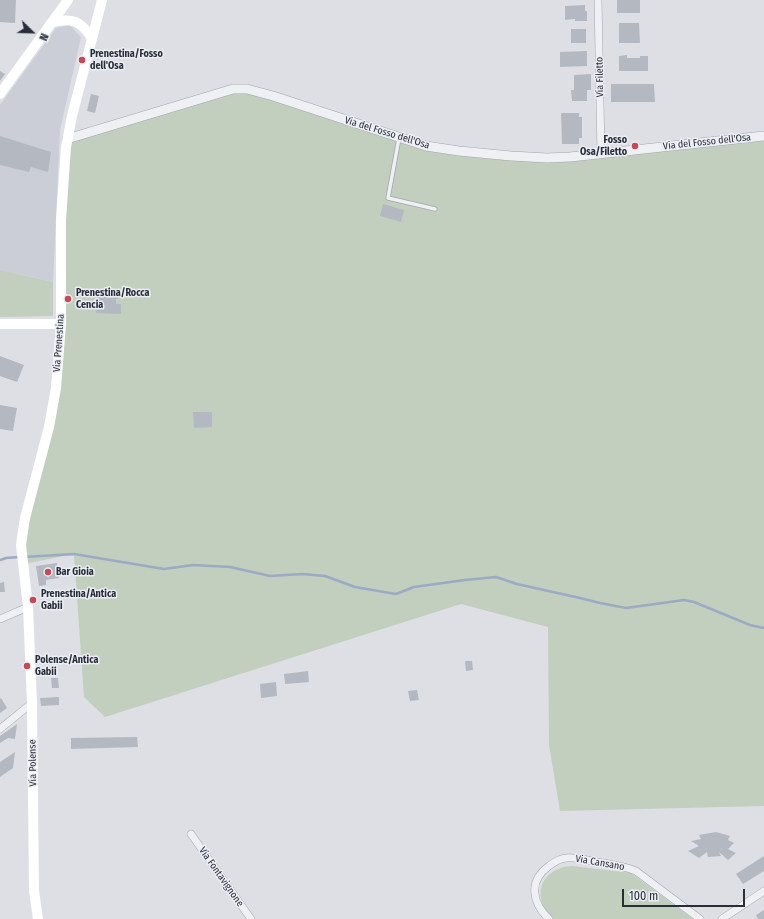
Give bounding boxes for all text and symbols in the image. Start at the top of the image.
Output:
north arrow [12,12,52,52]
text: N [36,31,51,42]
place label: Prenestina/Fosso dell'Osa [90,48,163,72]
marker: Prenestina/Fosso dell'Osa [77,55,87,65]
street label: Via Filetto [594,57,606,97]
street label: Via del Fosso dell'Osa [343,114,431,152]
street label: Via del Fosso dell'Osa [662,131,752,153]
place label: Fosso Osa/Filetto [580,134,627,158]
marker: Fosso Osa/Filetto [630,141,640,151]
place label: Prenestina/Rocca Cencia [76,287,150,310]
marker: Prenestina/Rocca Cencia [63,294,73,304]
street label: Via Prenestina [51,313,67,373]
place label: Bar Gioia [56,566,94,578]
marker: Bar Gioia [43,567,53,577]
place label: Prenestina/Antica Gabii [41,588,116,612]
marker: Prenestina/Antica Gabii [28,595,38,605]
place label: Polense/Antica Gabii [35,654,98,678]
marker: Polense/Antica Gabii [22,661,32,671]
street label: Via Polense [27,739,39,787]
street label: Via Fontavignone [196,845,246,909]
street label: Via Cansano [575,853,625,873]
scale bar [624,881,747,907]
text: 100 m [629,889,658,903]

